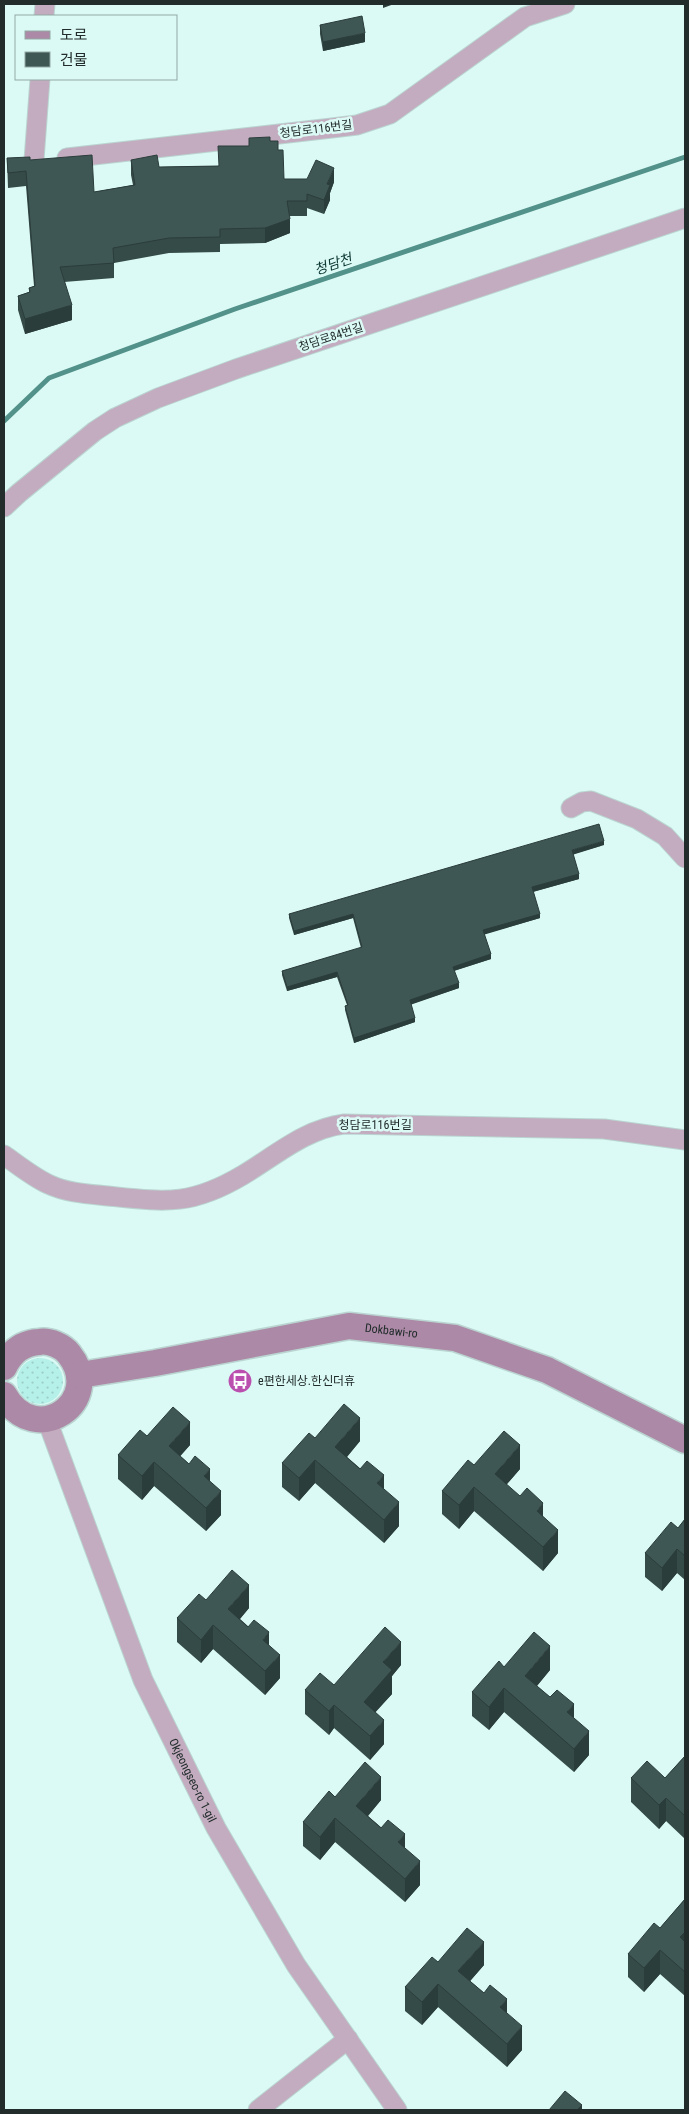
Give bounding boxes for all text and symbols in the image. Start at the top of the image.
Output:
legend [15,15,178,80]
text: 도로 [60,26,88,44]
text: 건물 [60,51,88,69]
street label: 청담로116번길 [279,118,353,140]
water label: 청담천 [312,250,355,278]
street label: 청담로84번길 [297,320,365,354]
street label: 청담로116번길 [339,1118,411,1132]
street label: Dokbawi-ro [364,1321,418,1341]
bus stop icon: e편한세상.한신더휴 [227,1368,253,1394]
place label: e편한세상.한신더휴 [258,1374,355,1388]
street label: Okjeongseo-ro 1-gil [166,1736,219,1824]

